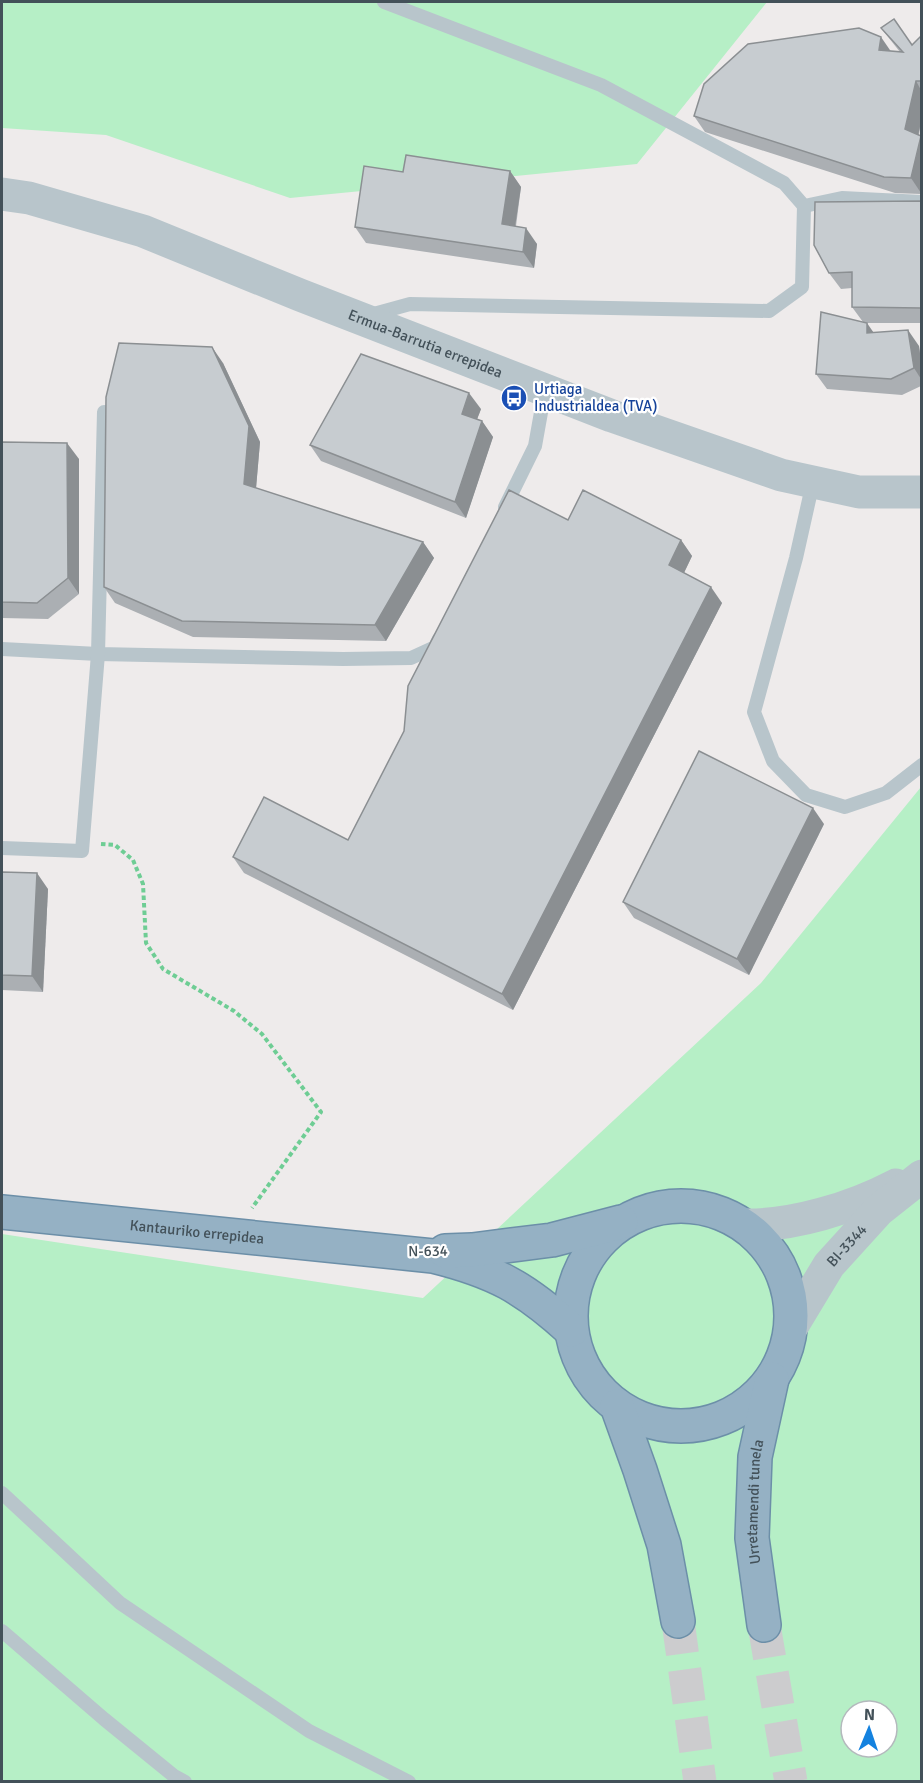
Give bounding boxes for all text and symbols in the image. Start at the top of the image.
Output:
street label: Ermua-Barrutia errepidea [346,306,505,382]
place label: Urtiaga Industrialdea (TVA) [534,380,658,415]
bus stop icon: Urtiaga Industrialdea (TVA) [499,383,529,413]
street label: Kantauriko errepidea [129,1216,265,1248]
street label: BI-3344 [823,1220,871,1270]
street label: N-634 [408,1242,448,1260]
street label: Urretamendi tunela [743,1438,768,1566]
north arrow [839,1699,899,1759]
text: N [864,1705,875,1725]

